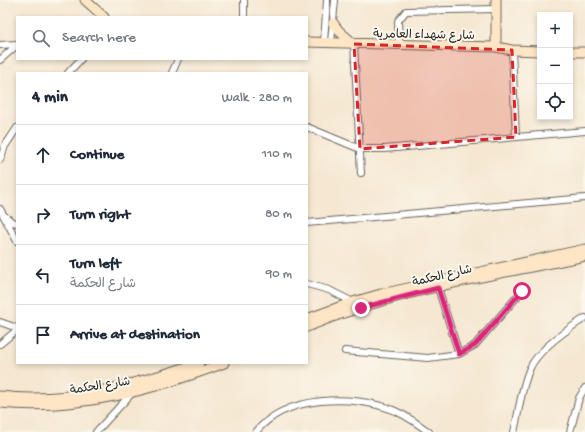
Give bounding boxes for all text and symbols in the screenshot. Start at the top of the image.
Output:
map controls [537,12,573,120]
button: + [537,12,573,48]
search box [16,16,308,60]
icon: search [30,27,52,49]
street label: شارع شهداء العامرية [373,28,475,44]
text: Search here [62,29,136,47]
button: − [537,48,573,84]
button: locate [537,84,573,120]
text: 4 min [32,88,68,108]
text: Walk · 280 m [222,91,292,106]
icon: ahead [32,144,54,166]
text: Continue [70,146,124,164]
text: 110 m [262,147,292,162]
icon: right [32,204,54,226]
text: Turn right [70,206,130,224]
text: 80 m [265,207,292,222]
text: Turn left [70,255,121,273]
street label: شارع الحكمة [411,263,474,291]
icon: left [32,264,54,286]
text: 90 m [266,267,292,282]
text: شارع الحكمة [70,277,136,292]
route start [513,282,531,300]
route end [352,299,370,317]
icon: arrive [32,324,54,346]
text: Arrive at destination [70,326,200,344]
street label: شارع الحكمة [69,375,132,399]

